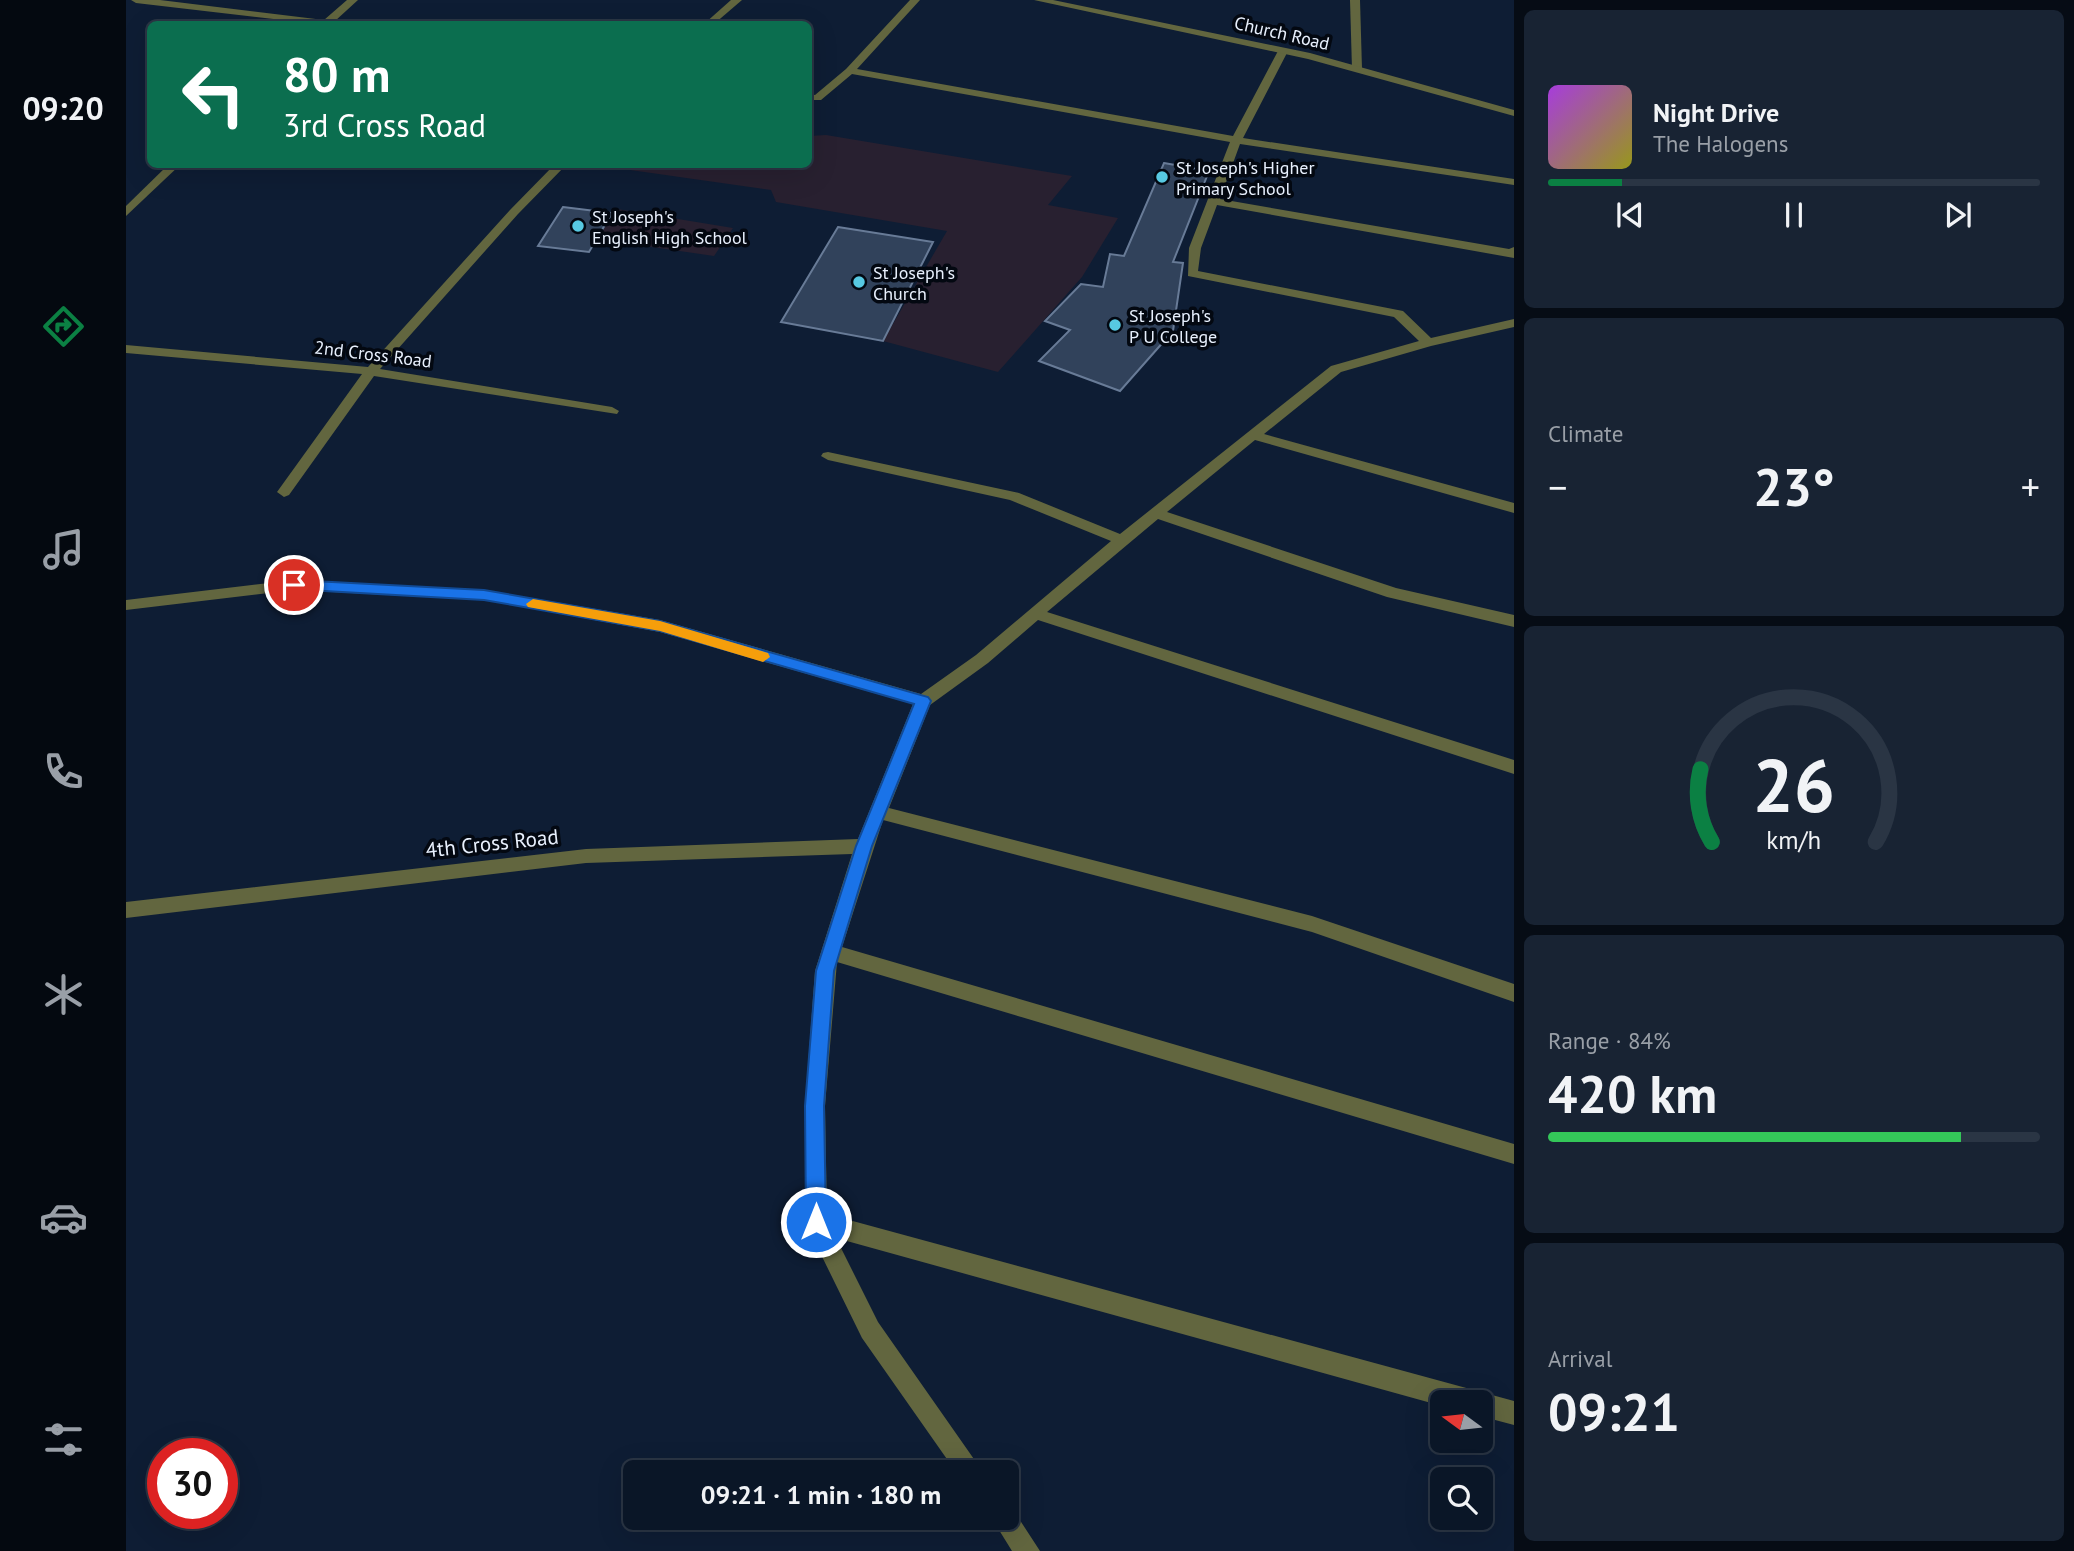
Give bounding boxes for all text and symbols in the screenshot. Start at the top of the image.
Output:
street label: Church Road [1232,11,1332,55]
text: 80 m [283,42,390,106]
icon: left [168,49,259,140]
text: 09:20 [22,87,104,129]
text: Night Drive [1653,96,1779,129]
text: 3rd Cross Road [283,104,486,146]
text: The Halogens [1653,129,1788,158]
place label: St Joseph's Higher Primary School [1176,156,1315,200]
marker: St Joseph's Higher Primary School [1154,169,1170,185]
icon: previous [1611,196,1649,234]
icon: pause [1775,196,1813,234]
icon: next [1939,196,1977,234]
place label: St Joseph's English High School [592,205,748,249]
marker: St Joseph's English High School [570,218,586,234]
place label: St Joseph's Church [873,261,955,305]
marker: St Joseph's Church [851,274,867,290]
icon: directions [39,302,88,351]
place label: St Joseph's P U College [1129,304,1217,348]
marker: St Joseph's P U College [1107,317,1123,333]
street label: 2nd Cross Road [313,335,433,373]
text: Climate [1548,419,1623,448]
text: 23° [1753,453,1835,520]
text: − [1548,462,1567,511]
text: + [2021,462,2040,511]
icon: music [39,525,88,574]
pin [264,555,324,615]
icon: arrive [275,566,313,604]
text: 26 [1753,738,1835,832]
icon: phone [39,747,88,796]
street label: 4th Cross Road [424,823,560,863]
text: km/h [1767,823,1821,855]
icon: climate [39,970,88,1019]
text: Range · 84% [1548,1026,1671,1055]
text: 420 km [1548,1060,1717,1127]
position arrow [779,1185,853,1259]
icon: car [39,1193,88,1242]
text: Arrival [1548,1344,1612,1373]
text: 09:21 [1548,1378,1680,1445]
north arrow [1430,1390,1493,1452]
map controls [1430,1390,1493,1530]
icon: filters [39,1415,88,1464]
speed limit sign: 30 [147,1438,238,1529]
button: search [1430,1467,1493,1530]
text: 09:21 · 1 min · 180 m [701,1478,941,1511]

